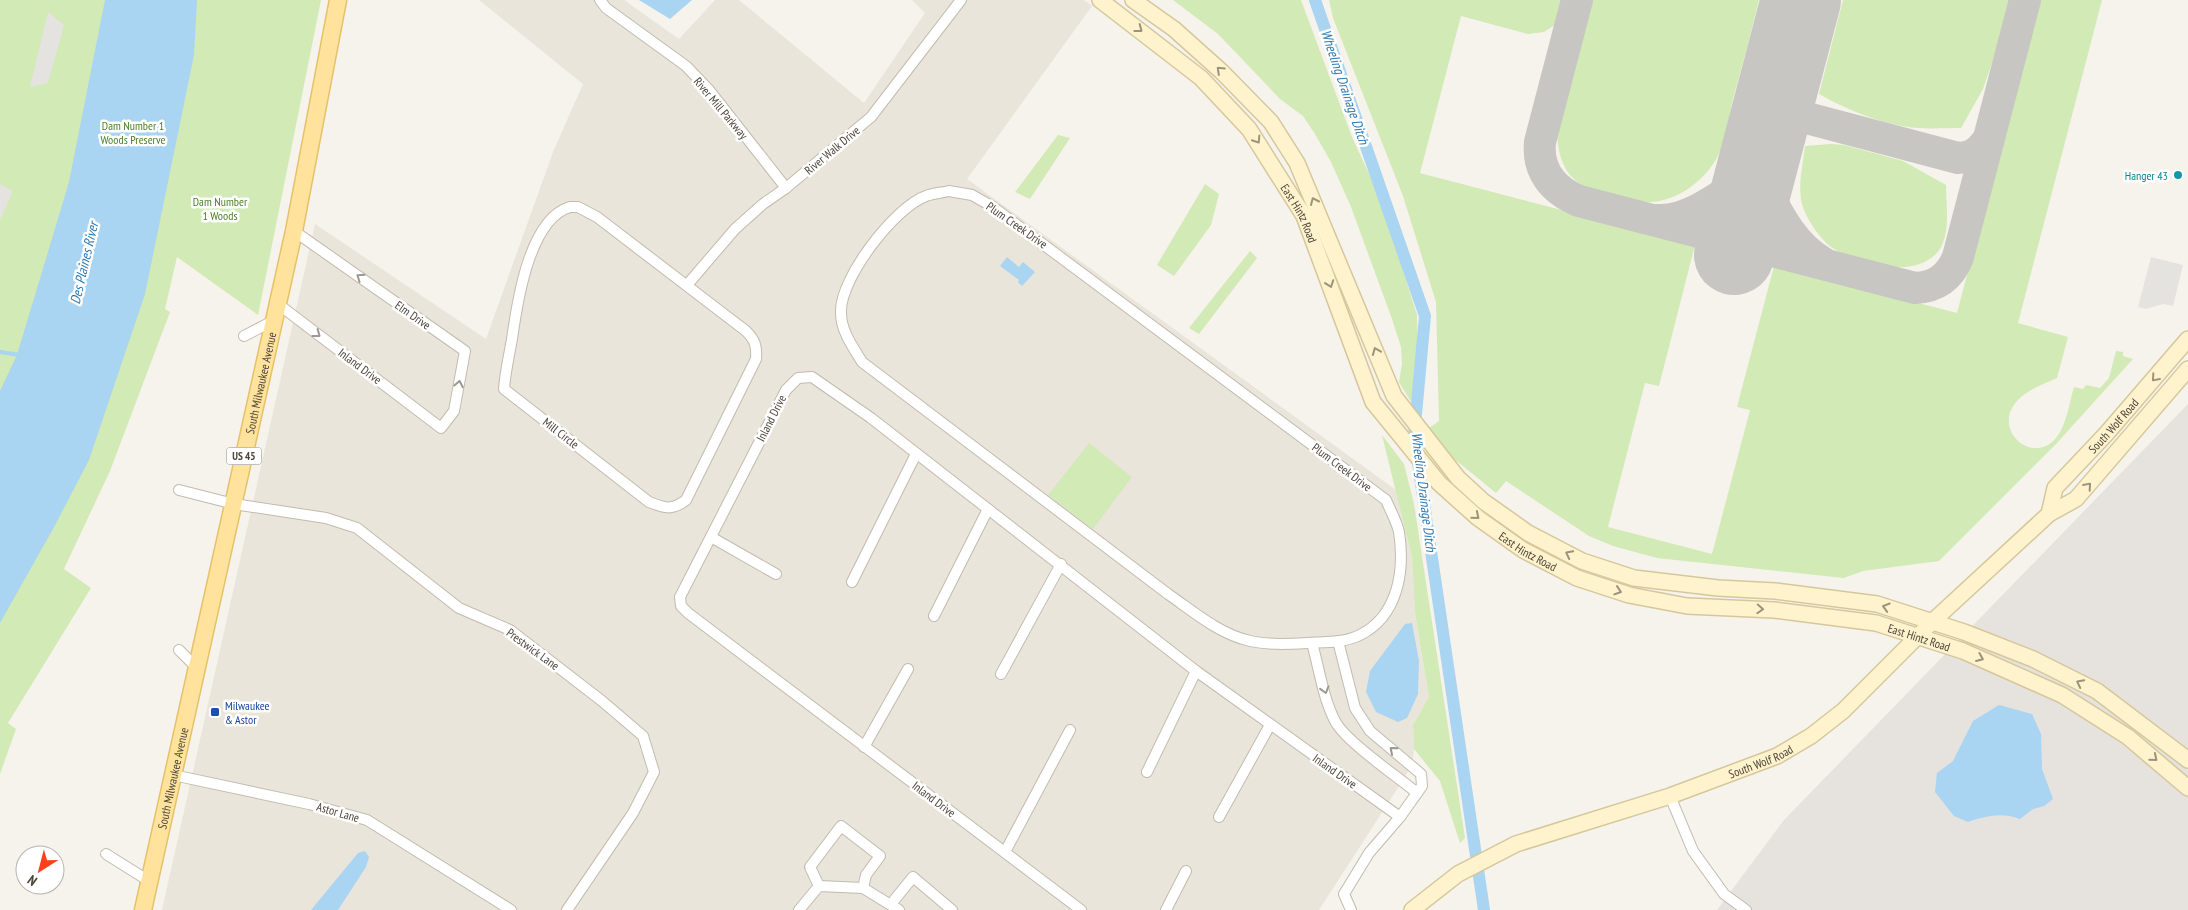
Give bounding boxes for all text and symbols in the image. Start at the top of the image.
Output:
one-way arrow [1133,23,1143,32]
water label: Wheeling Drainage Ditch [1317,27,1373,148]
one-way arrow [1216,67,1225,76]
street label: River Mill Parkway [691,74,752,142]
park label: Dam Number 1 Woods Preserve [100,118,166,147]
street label: River Walk Drive [801,123,863,177]
one-way arrow [1250,134,1260,143]
place label: Hanger 43 [2125,168,2168,183]
marker: Hanger 43 [2172,169,2184,181]
street label: East Hintz Road [1278,181,1321,245]
park label: Dam Number 1 Woods [193,194,248,223]
one-way arrow [1309,197,1320,206]
street label: Plum Creek Drive [984,199,1050,252]
water label: Des Plaines River [66,218,103,306]
one-way arrow [356,274,365,283]
one-way arrow [1324,279,1334,288]
street label: Elm Drive [392,297,434,333]
one-way arrow [311,328,321,337]
street label: South Milwaukee Avenue [242,331,279,435]
street label: Inland Drive [335,345,385,387]
one-way arrow [1372,347,1382,356]
one-way arrow [2151,373,2160,382]
one-way arrow [453,379,464,388]
street label: Inland Drive [753,392,789,444]
street label: South Wolf Road [2085,395,2141,456]
street label: Mill Circle [540,414,582,452]
water label: Wheeling Drainage Ditch [1408,431,1440,554]
street label: Plum Creek Drive [1309,440,1375,494]
road number: US 45 [226,448,262,464]
one-way arrow [2082,482,2091,491]
one-way arrow [1470,510,1479,518]
street label: East Hintz Road [1496,528,1560,574]
one-way arrow [1565,550,1574,560]
one-way arrow [1614,586,1622,596]
one-way arrow [1883,602,1891,612]
one-way arrow [1756,604,1764,615]
street label: East Hintz Road [1886,620,1952,654]
street label: Prestwick Lane [504,625,562,673]
one-way arrow [1975,652,1984,663]
one-way arrow [2076,679,2085,689]
one-way arrow [1319,685,1329,694]
place label: Milwaukee & Astor [225,698,270,727]
marker: Milwaukee & Astor [209,706,221,718]
street label: South Milwaukee Avenue [154,726,191,831]
street label: South Wolf Road [1726,741,1795,781]
one-way arrow [1390,747,1399,756]
street label: Inland Drive [1310,750,1360,792]
one-way arrow [2148,753,2157,761]
street label: Inland Drive [909,778,959,820]
street label: Astor Lane [315,799,361,825]
north arrow [15,845,65,895]
text: N [24,871,41,890]

